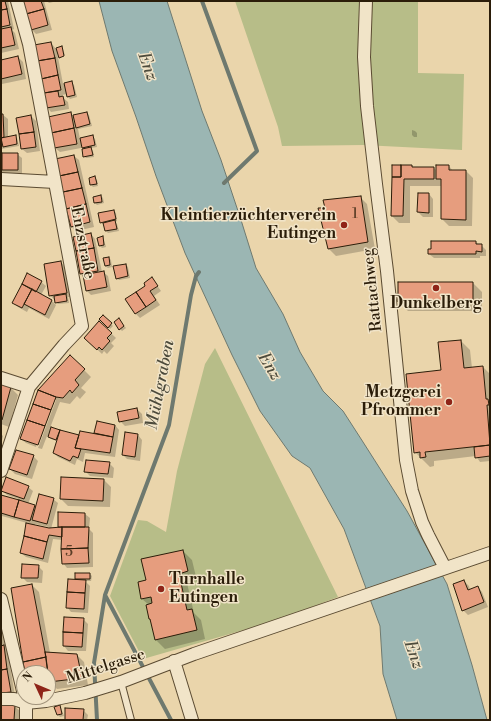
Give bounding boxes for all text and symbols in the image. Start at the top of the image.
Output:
water label: Enz [132,50,162,84]
street label: Enzstraße [66,205,98,281]
place label: Kleintierzüchterverein Eutingen [161,206,336,244]
house number: 1 [352,207,358,223]
marker: Kleintierzüchterverein Eutingen [339,220,349,230]
street label: Rattachweg [359,247,387,333]
marker: Dunkelberg [431,283,441,293]
place label: Dunkelberg [390,294,482,314]
water label: Mühlgraben [142,338,180,432]
water label: Enz [253,349,285,385]
place label: Metzgerei Pfrommer [361,383,441,421]
marker: Metzgerei Pfrommer [444,397,454,407]
house number: 5 [65,545,73,561]
place label: Turnhalle Eutingen [169,570,245,608]
marker: Turnhalle Eutingen [156,584,166,594]
water label: Enz [399,638,427,672]
street label: Mittelgasse [64,645,148,689]
north arrow [16,665,56,705]
text: N [20,669,36,685]

